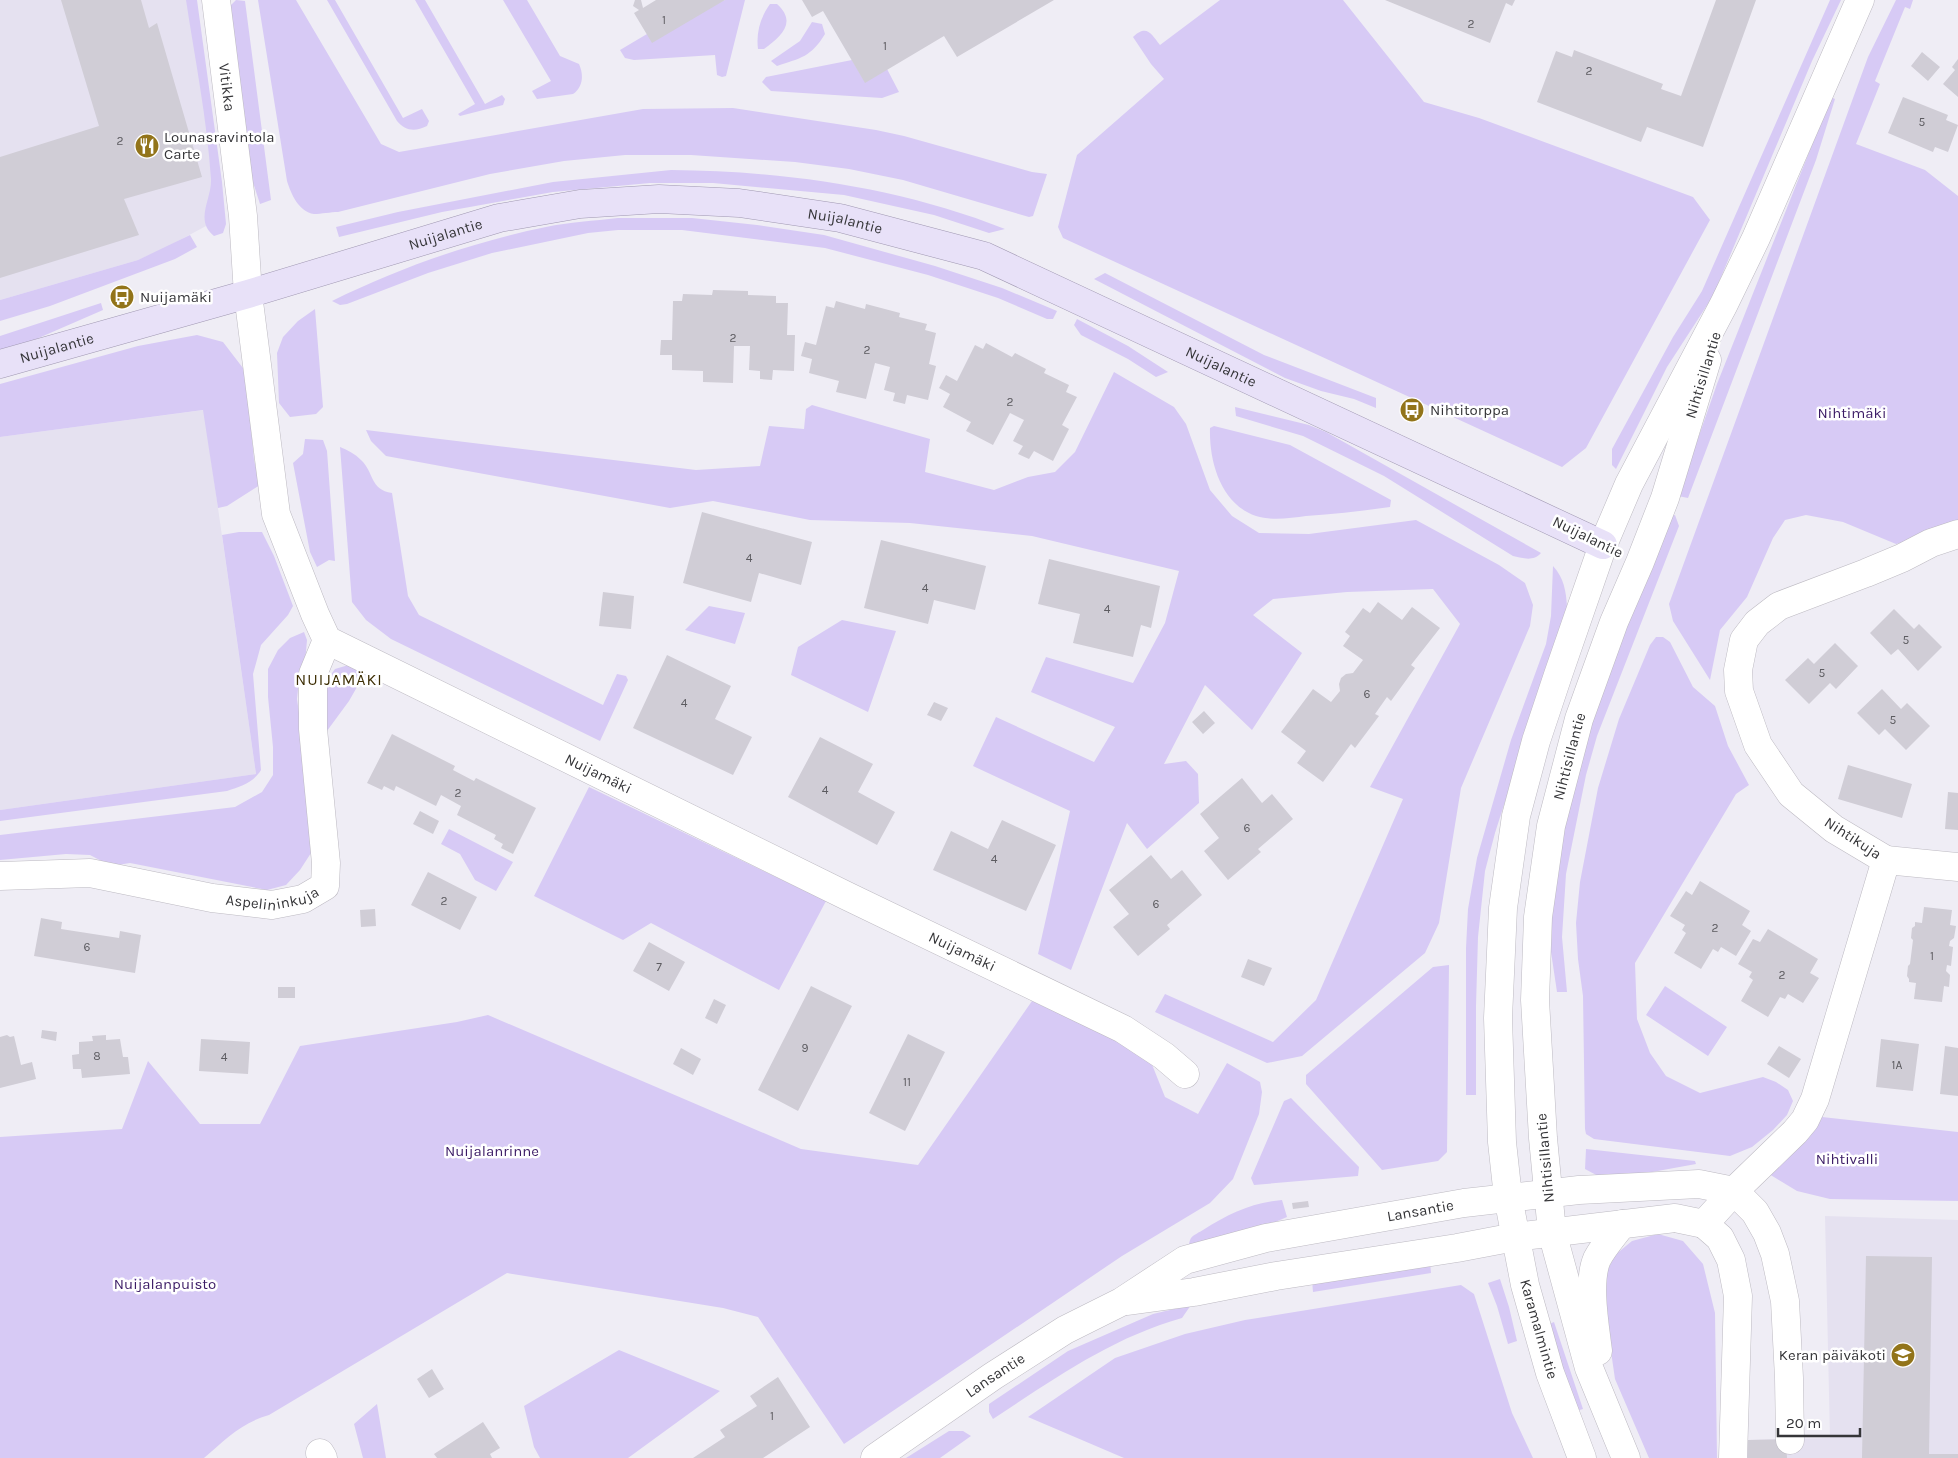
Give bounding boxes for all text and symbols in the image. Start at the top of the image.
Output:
house number: 1 [662,13,666,27]
house number: 2 [1468,17,1475,31]
house number: 1 [883,39,887,53]
street label: Vitikka [215,62,239,112]
house number: 2 [1586,64,1593,78]
house number: 5 [1919,115,1926,129]
place label: Lounasravintola Carte [164,128,275,163]
restaurant icon: Lounasravintola Carte [134,133,160,159]
house number: 2 [117,134,124,148]
street label: Nuijalantie [806,204,884,238]
street label: Nuijalantie [406,215,485,254]
bus stop icon: Nuijamäki [109,284,135,310]
place label: Nuijamäki [140,288,212,306]
street label: Nuijalantie [18,329,96,367]
street label: Nihtisillantie [1681,329,1725,421]
house number: 2 [730,331,737,345]
street label: Nuijalantie [1183,342,1259,391]
house number: 2 [864,343,871,357]
house number: 2 [1007,395,1014,409]
bus stop icon: Nihtitorppa [1399,397,1425,423]
place label: Nihtitorppa [1430,401,1509,419]
park label: Nihtimäki [1817,404,1887,422]
street label: Nuijalantie [1550,512,1626,562]
house number: 4 [746,551,753,565]
house number: 4 [922,581,929,595]
house number: 4 [1104,602,1111,616]
house number: 5 [1903,633,1910,647]
house number: 5 [1819,666,1826,680]
district label: NUIJAMÄKI [295,670,383,689]
house number: 6 [1364,687,1371,701]
house number: 4 [681,696,688,710]
street label: Nihtisillantie [1549,710,1590,802]
house number: 5 [1890,713,1897,727]
street label: Nuijamäki [562,750,635,798]
house number: 4 [822,783,829,797]
house number: 2 [455,786,462,800]
street label: Nihtikuja [1821,813,1885,863]
house number: 6 [1244,821,1251,835]
house number: 4 [991,852,998,866]
street label: Aspelininkuja [225,883,322,914]
house number: 2 [441,894,448,908]
house number: 6 [1153,897,1160,911]
house number: 2 [1712,921,1719,935]
street label: Nuijamäki [926,928,999,975]
house number: 6 [84,940,91,954]
house number: 1 [1930,949,1934,963]
house number: 7 [656,960,662,974]
house number: 2 [1779,968,1786,982]
house number: 9 [802,1041,809,1055]
house number: 8 [93,1049,101,1063]
house number: 4 [221,1050,228,1064]
house number: 1A [1892,1058,1903,1072]
house number: 11 [903,1075,911,1089]
street label: Nihtisillantie [1532,1112,1558,1204]
park label: Nuijalanrinne [445,1142,539,1160]
park label: Nihtivalli [1816,1150,1878,1168]
street label: Lansantie [1386,1196,1455,1225]
park label: Nuijalanpuisto [114,1275,216,1293]
street label: Karamalmintie [1516,1277,1562,1381]
school or university icon: Keran päiväkoti [1890,1342,1916,1368]
place label: Keran päiväkoti [1779,1346,1886,1364]
street label: Lansantie [962,1349,1028,1401]
scale bar [1778,1406,1860,1438]
house number: 1 [770,1409,774,1423]
text: 20 m [1786,1414,1821,1432]

